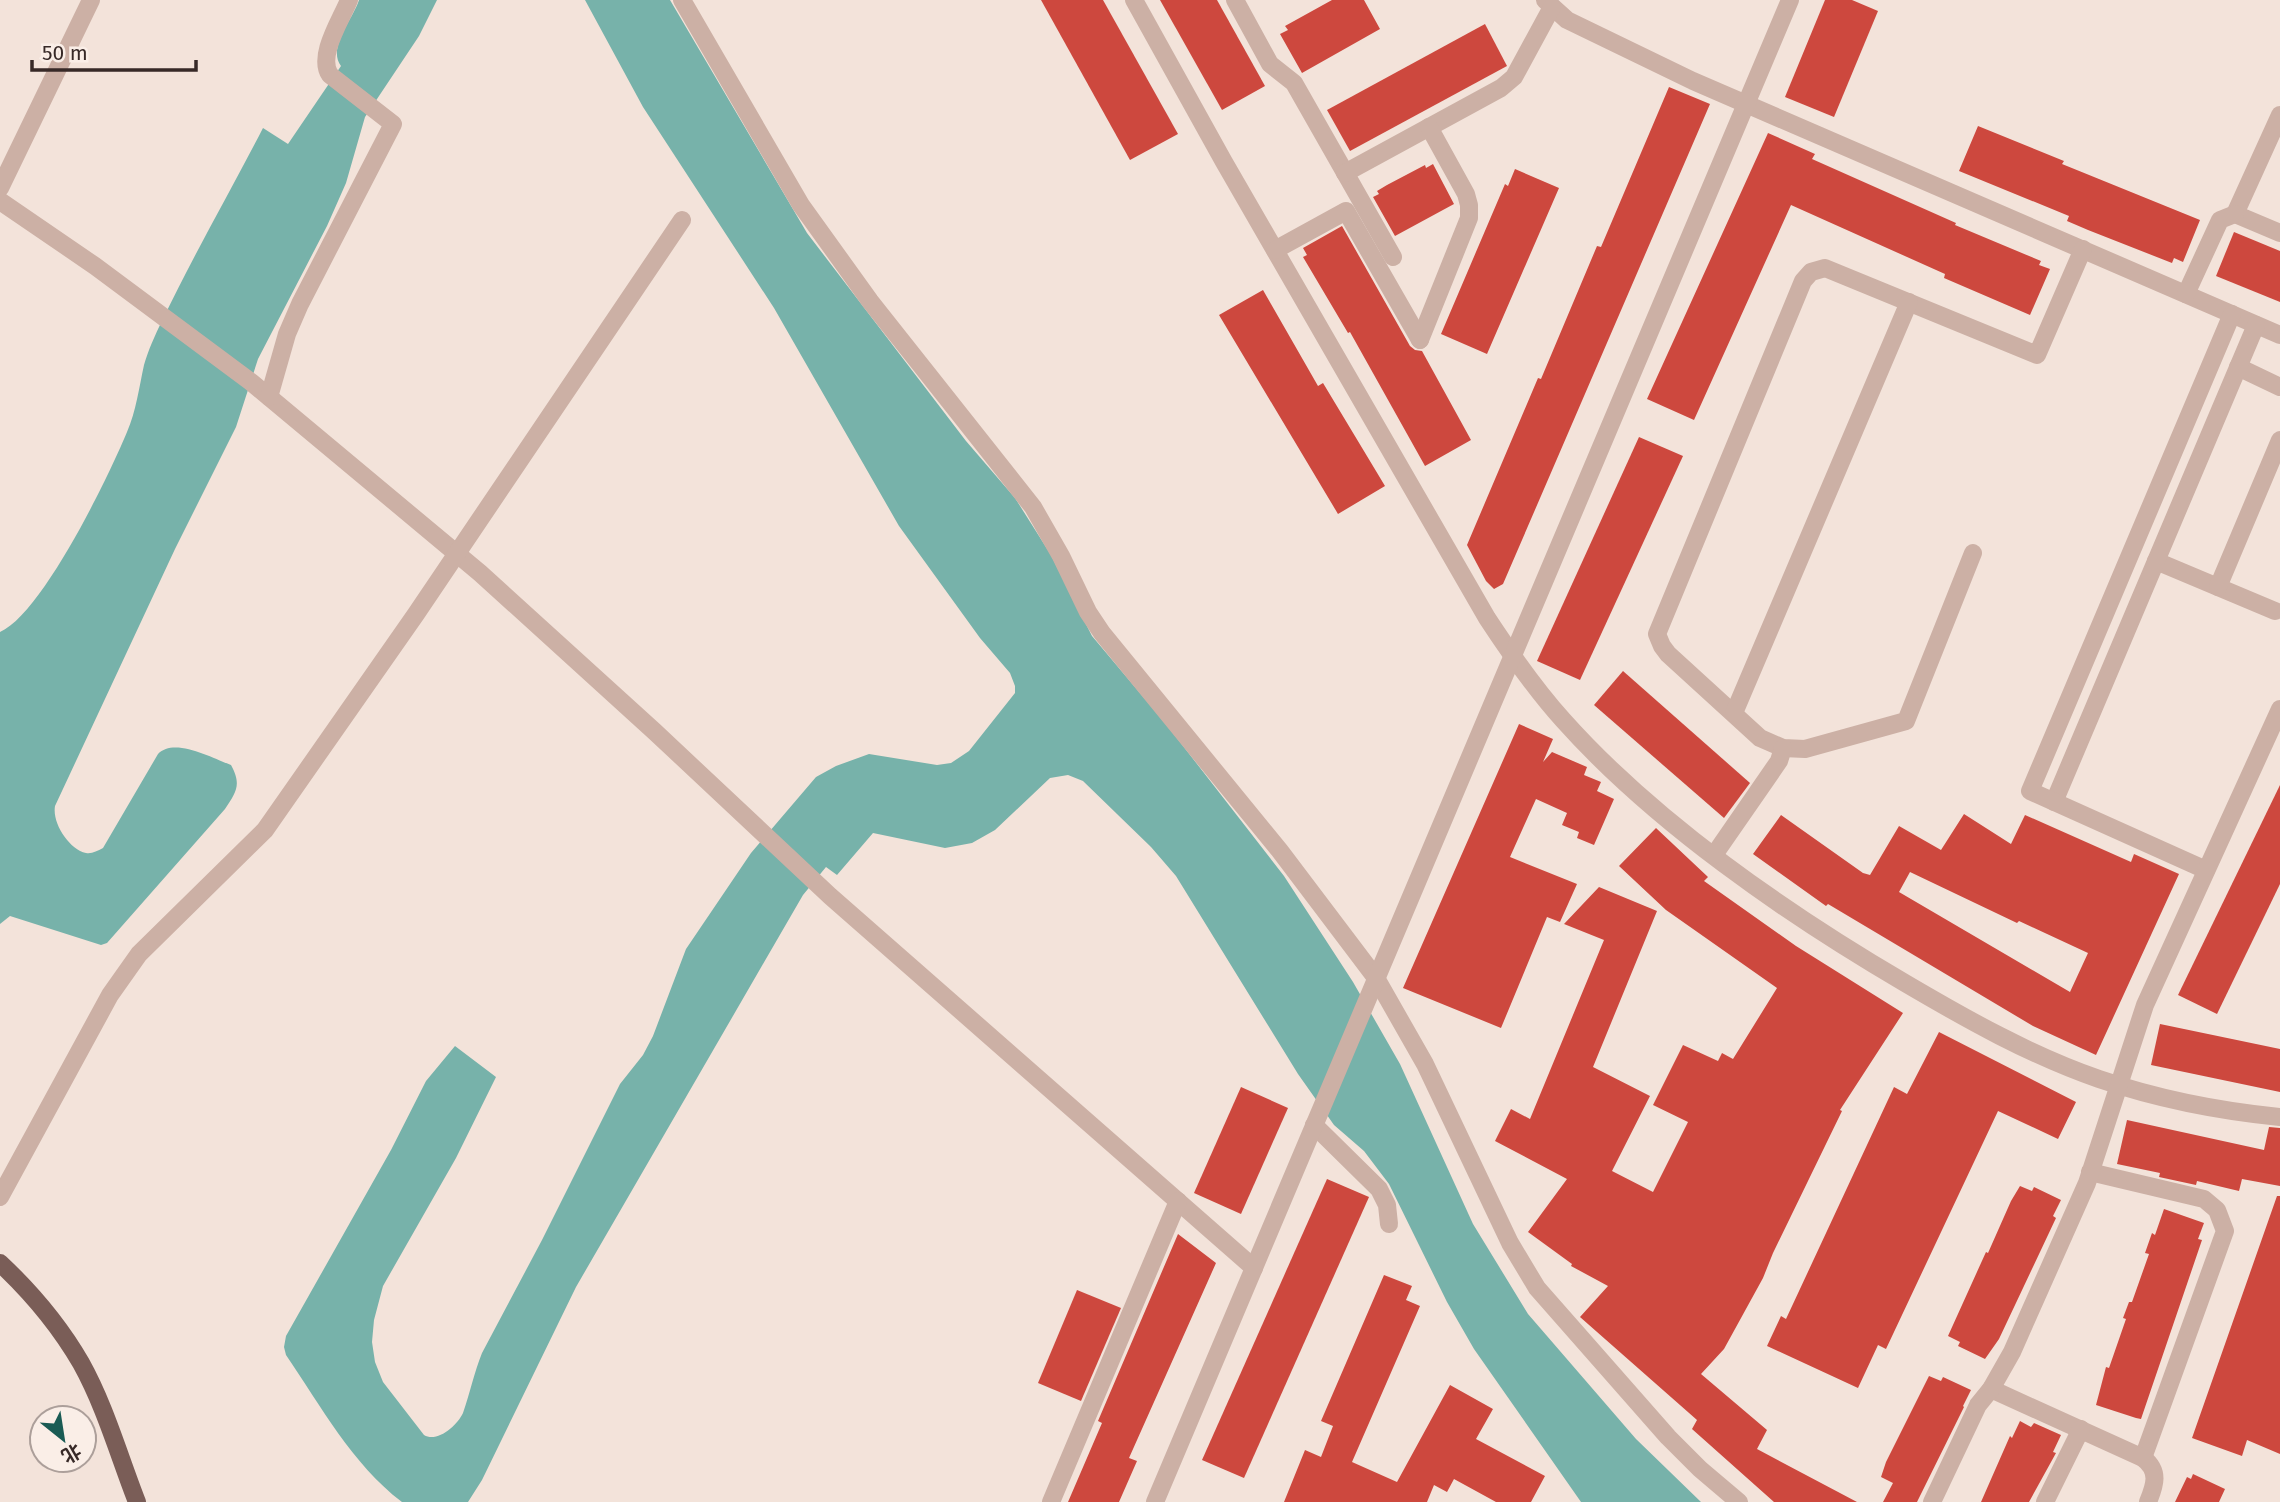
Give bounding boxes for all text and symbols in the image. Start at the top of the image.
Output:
scale bar [32,28,196,72]
text: 50 m [42,40,88,66]
north arrow [28,1404,98,1474]
text: 北 [57,1439,85,1468]

